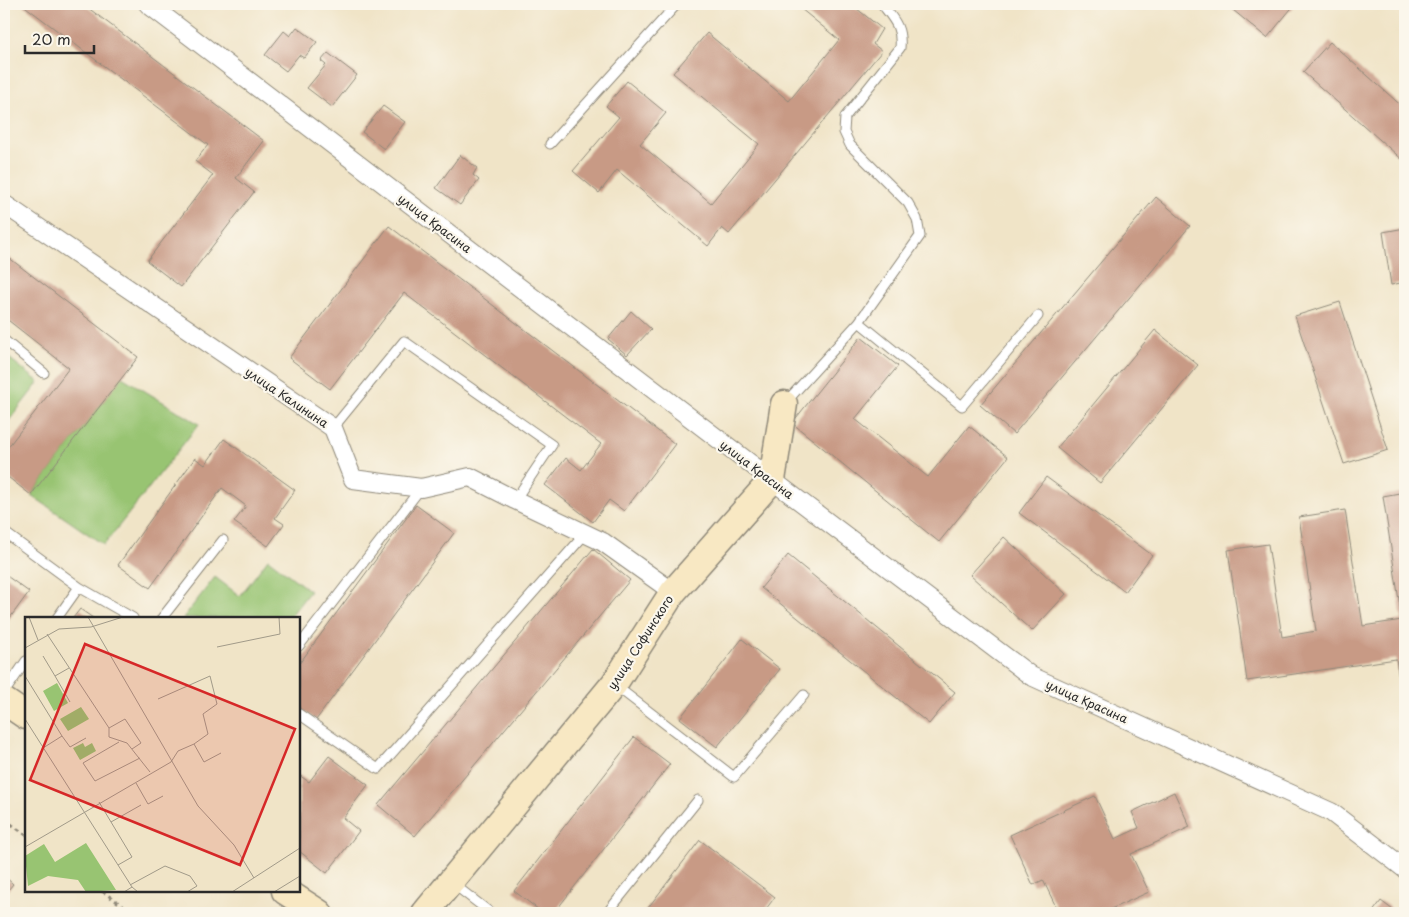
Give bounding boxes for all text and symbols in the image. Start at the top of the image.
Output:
scale bar [25,22,94,54]
text: 20 m [32,27,71,50]
street label: улица Красина [394,189,476,257]
street label: улица Калинина [242,362,333,432]
street label: улица Красина [716,435,798,503]
street label: улица Софинского [603,591,678,693]
inset map [25,617,300,892]
street label: улица Красина [1043,675,1131,727]

